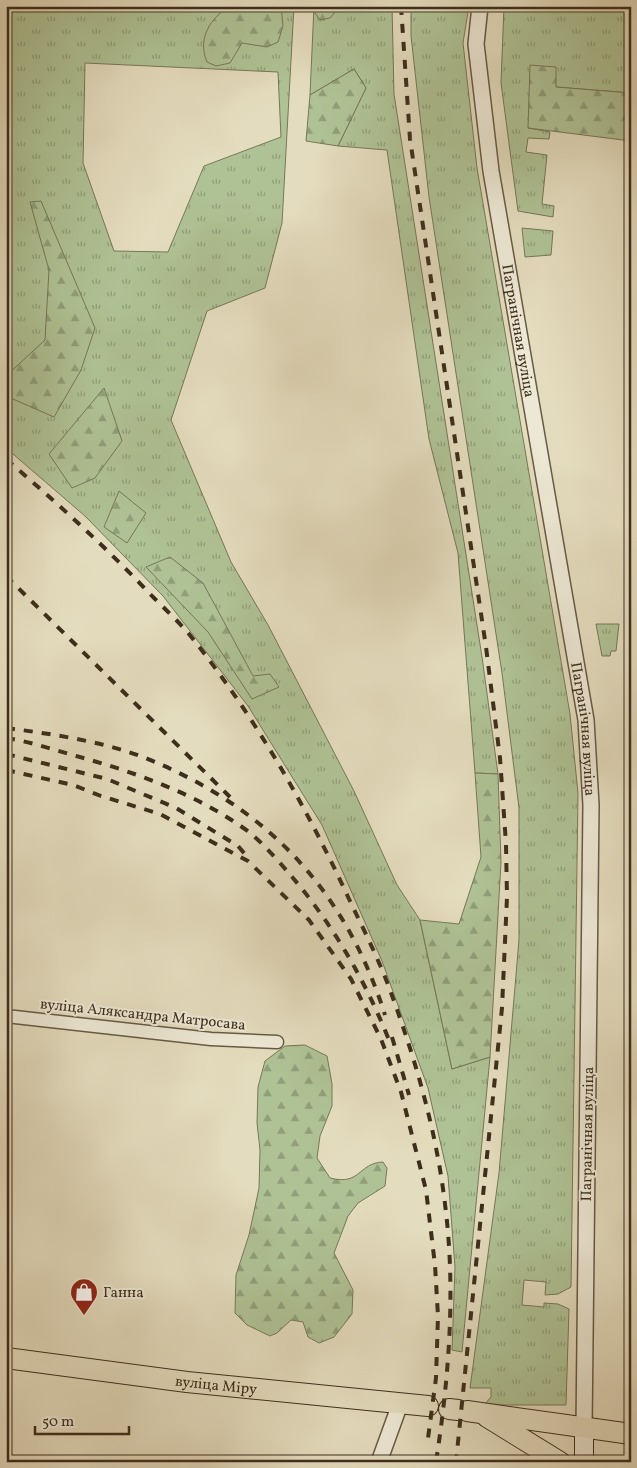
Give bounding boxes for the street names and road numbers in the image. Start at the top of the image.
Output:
street label: Пагранічная вуліца [495,263,539,399]
street label: Пагранічная вуліца [564,661,599,797]
street label: вуліца Аляксандра Матросава [39,994,247,1037]
street label: Пагранічная вуліца [577,1067,600,1202]
street label: вуліца Міру [174,1372,258,1401]

